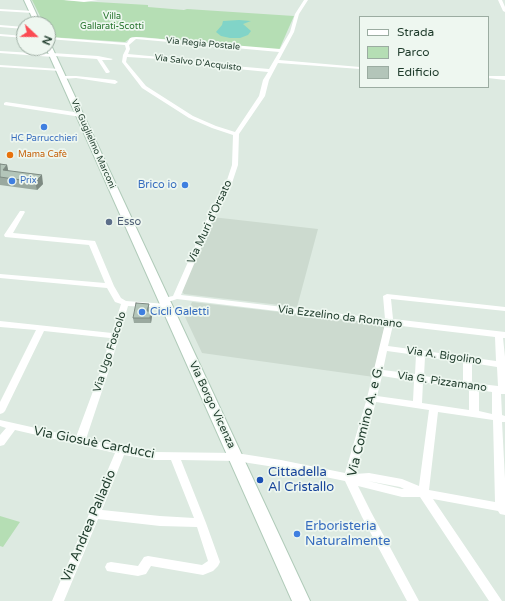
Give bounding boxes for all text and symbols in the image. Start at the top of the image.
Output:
park label: Villa Gallarati-Scotti [80,12,144,33]
north arrow [16,16,56,56]
legend [359,16,489,88]
text: Strada [397,25,434,39]
text: N [39,34,54,47]
street label: Via Regia Postale [166,35,240,53]
text: Parco [397,45,430,59]
street label: Via Salvo D'Acquisto [154,52,242,74]
text: Edificio [397,65,439,79]
street label: Via Guglielmo Marconi [68,98,118,190]
marker: HC Parrucchieri [39,122,49,132]
place label: HC Parrucchieri [11,134,77,144]
marker: Mama Cafè [5,150,15,160]
place label: Mama Cafè [18,150,67,160]
marker: Prix [7,176,17,186]
place label: Prix [20,176,37,186]
place label: Brico io [138,178,177,192]
street label: Via Muri d'Orsato [185,178,235,266]
marker: Brico io [180,180,190,190]
place label: Esso [117,215,141,229]
marker: Esso [104,217,114,227]
street label: Via Ezzelino da Romano [277,303,403,331]
place label: Cicli Galetti [150,305,209,319]
marker: Cicli Galetti [137,307,147,317]
street label: Via Ugo Foscolo [91,310,129,394]
street label: Via A. Bigolino [405,344,483,368]
street label: Via Borgo Vicenza [186,359,238,451]
street label: Via Comino A. e G. [345,364,387,478]
street label: Via G. Pizzamano [396,369,488,395]
street label: Via Giosuè Carducci [32,424,156,462]
place label: Cittadella Al Cristallo [268,465,334,496]
street label: Via Andrea Palladio [58,468,120,584]
marker: Cittadella Al Cristallo [255,475,265,485]
place label: Erboristeria Naturalmente [305,519,390,550]
marker: Erboristeria Naturalmente [292,529,302,539]

